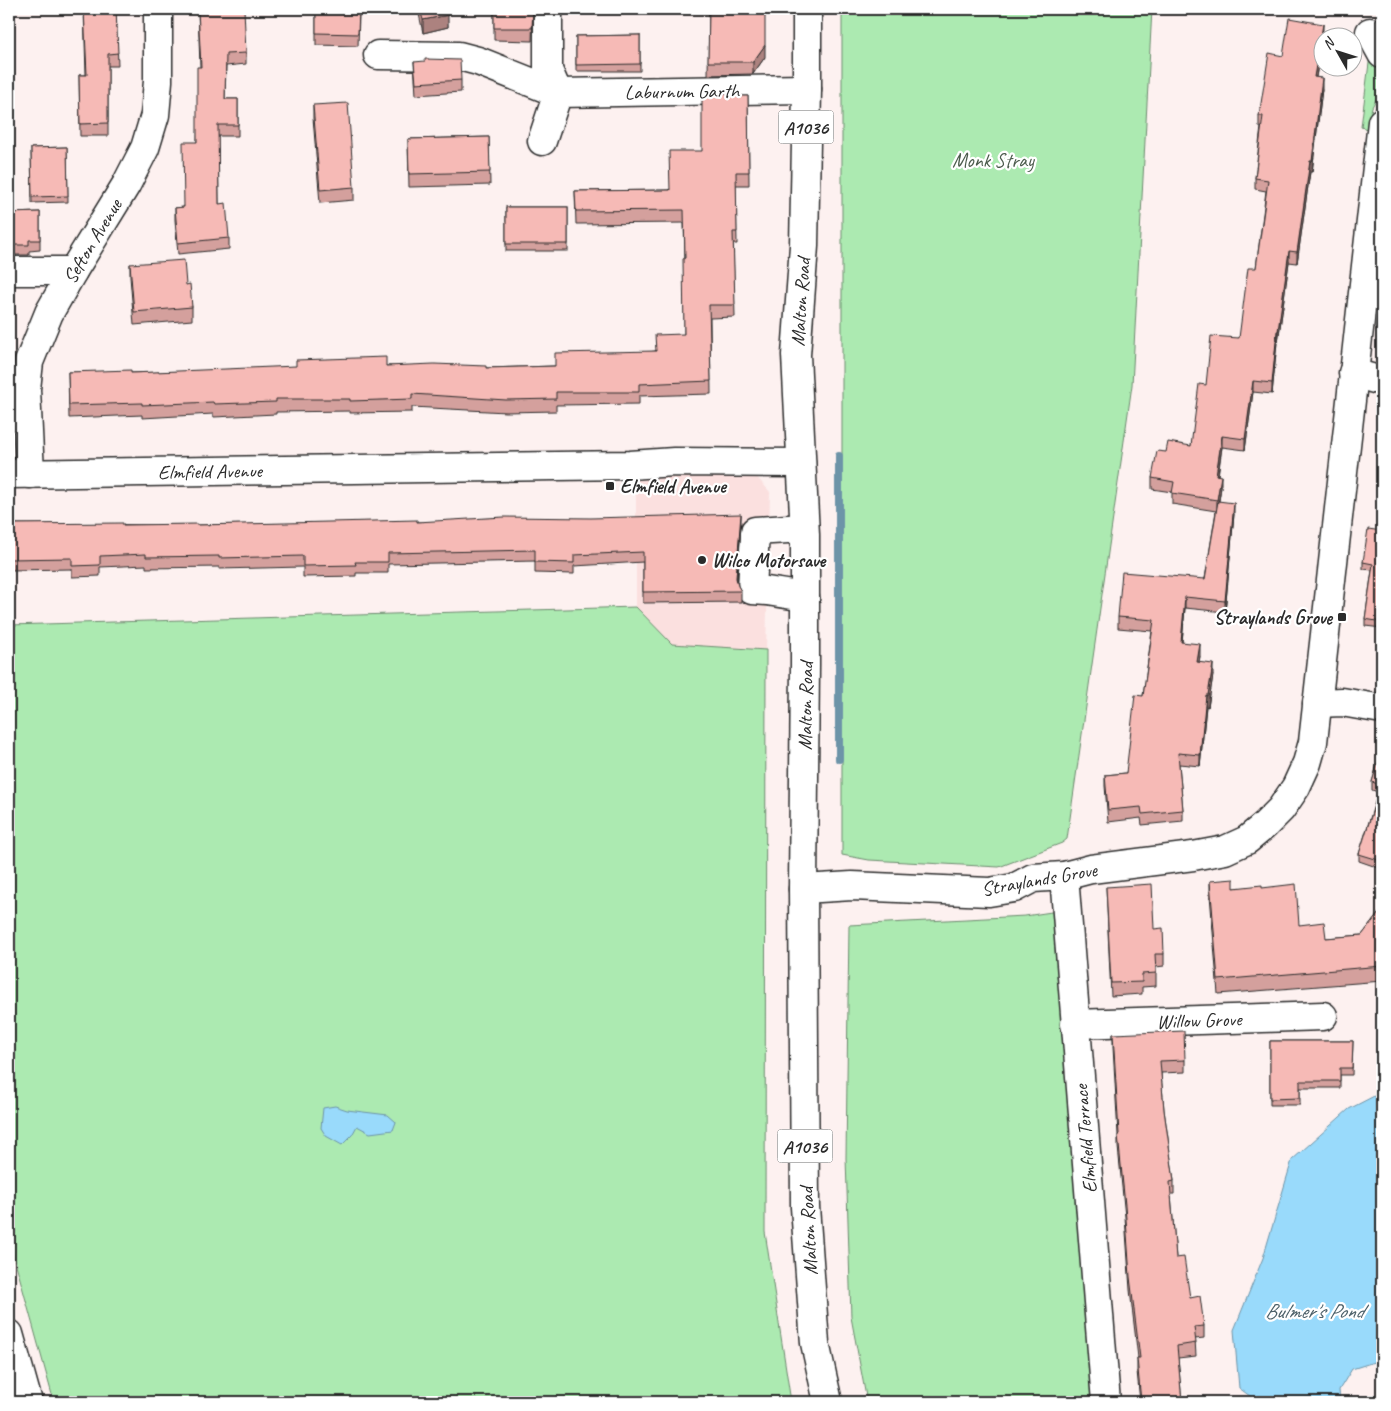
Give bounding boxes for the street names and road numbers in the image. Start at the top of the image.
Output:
street label: Laburnum Garth [625,78,741,105]
road number: A1036 [778,110,834,144]
street label: Sefton Avenue [57,193,128,288]
street label: Malton Road [785,254,816,347]
street label: Elmfield Avenue [158,458,264,485]
street label: Malton Road [792,659,819,750]
street label: Straylands Grove [980,857,1100,902]
street label: Willow Grove [1156,1006,1243,1034]
street label: Elmfield Terrace [1068,1082,1103,1194]
road number: A1036 [778,1130,832,1162]
street label: Malton Road [794,1183,823,1276]

